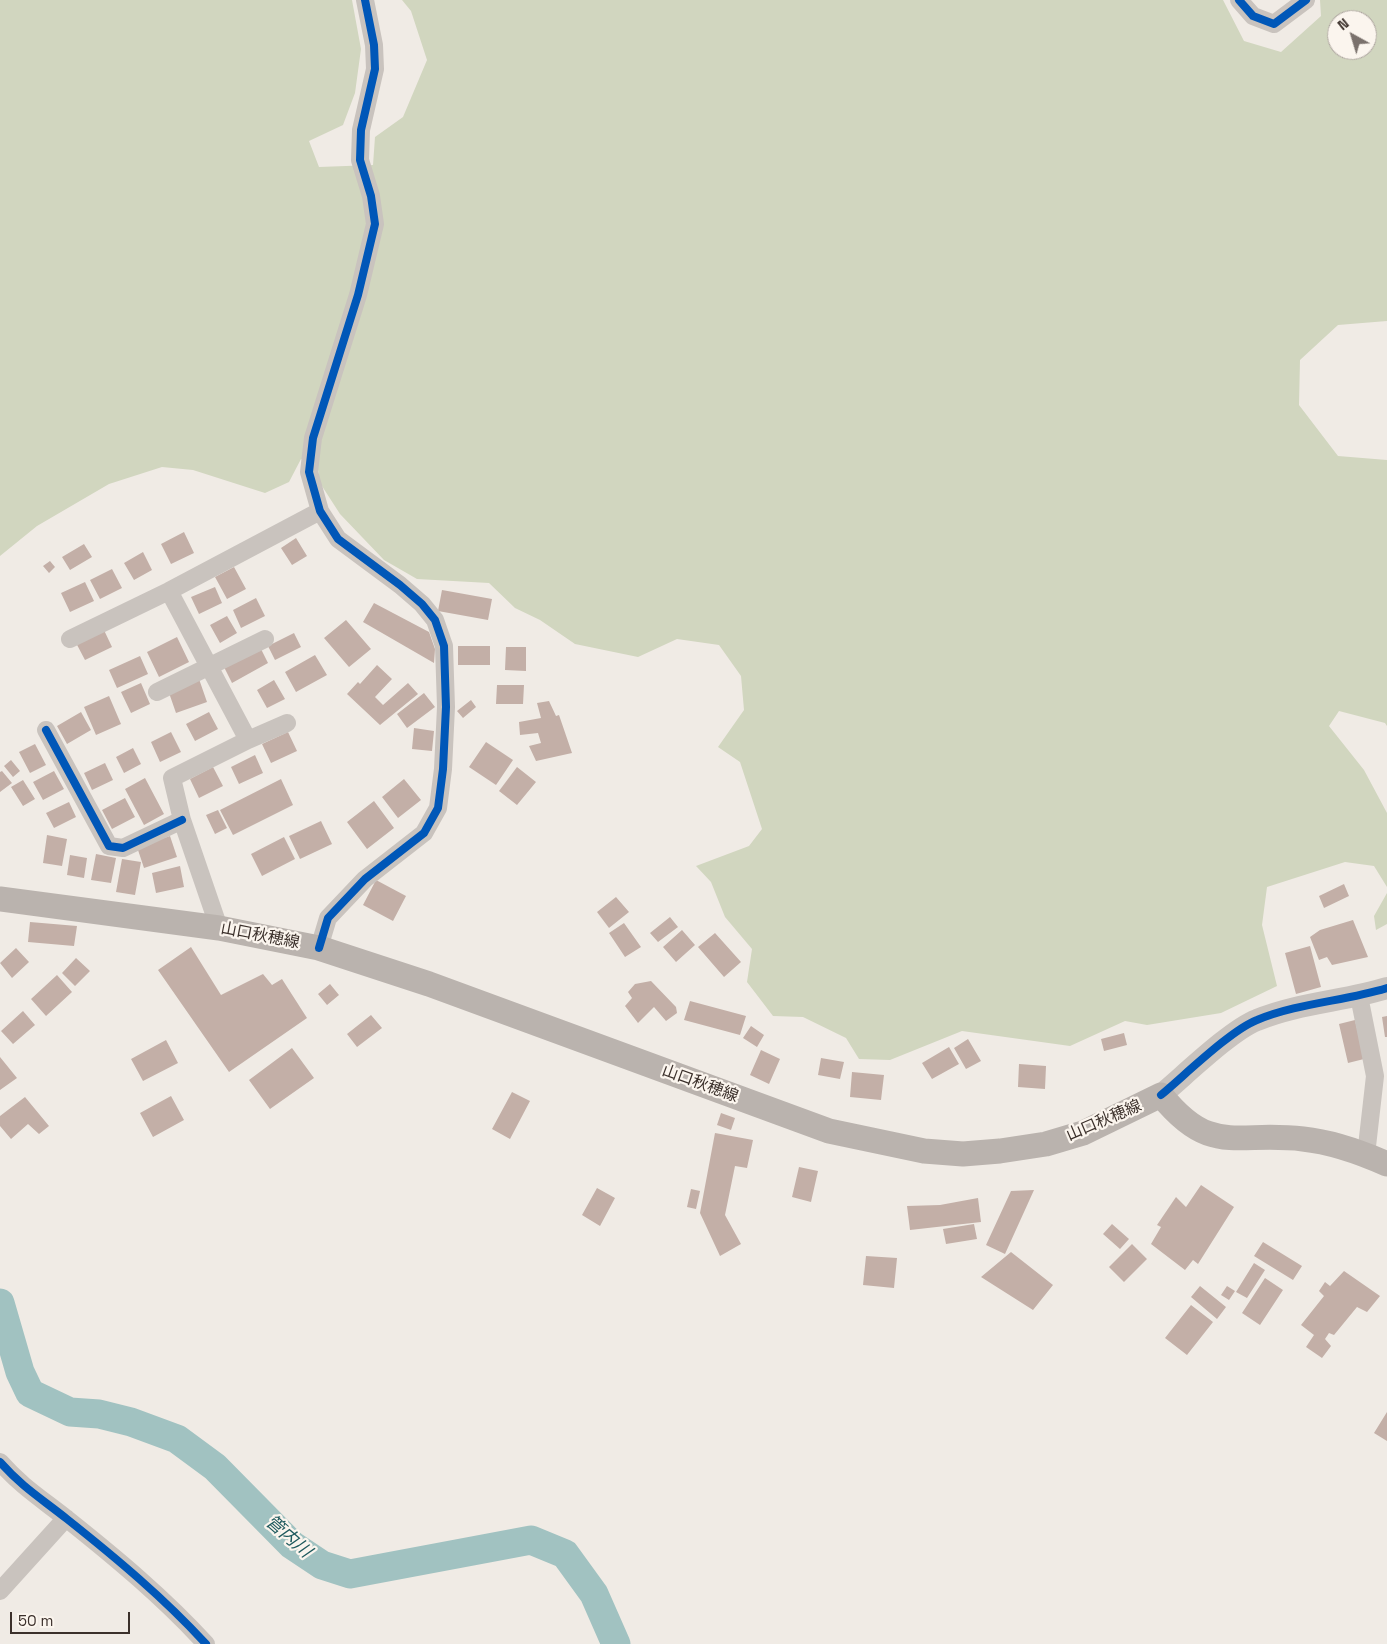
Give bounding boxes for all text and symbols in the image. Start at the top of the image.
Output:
north arrow [1327,10,1377,60]
text: N [1334,14,1352,34]
street label: 山口秋穂線 [219,919,301,953]
street label: 山口秋穂線 [659,1061,741,1107]
street label: 山口秋穂線 [1063,1097,1145,1145]
water label: 管内川 [261,1511,315,1563]
scale bar [12,1602,132,1634]
text: 50 m [18,1611,53,1630]

